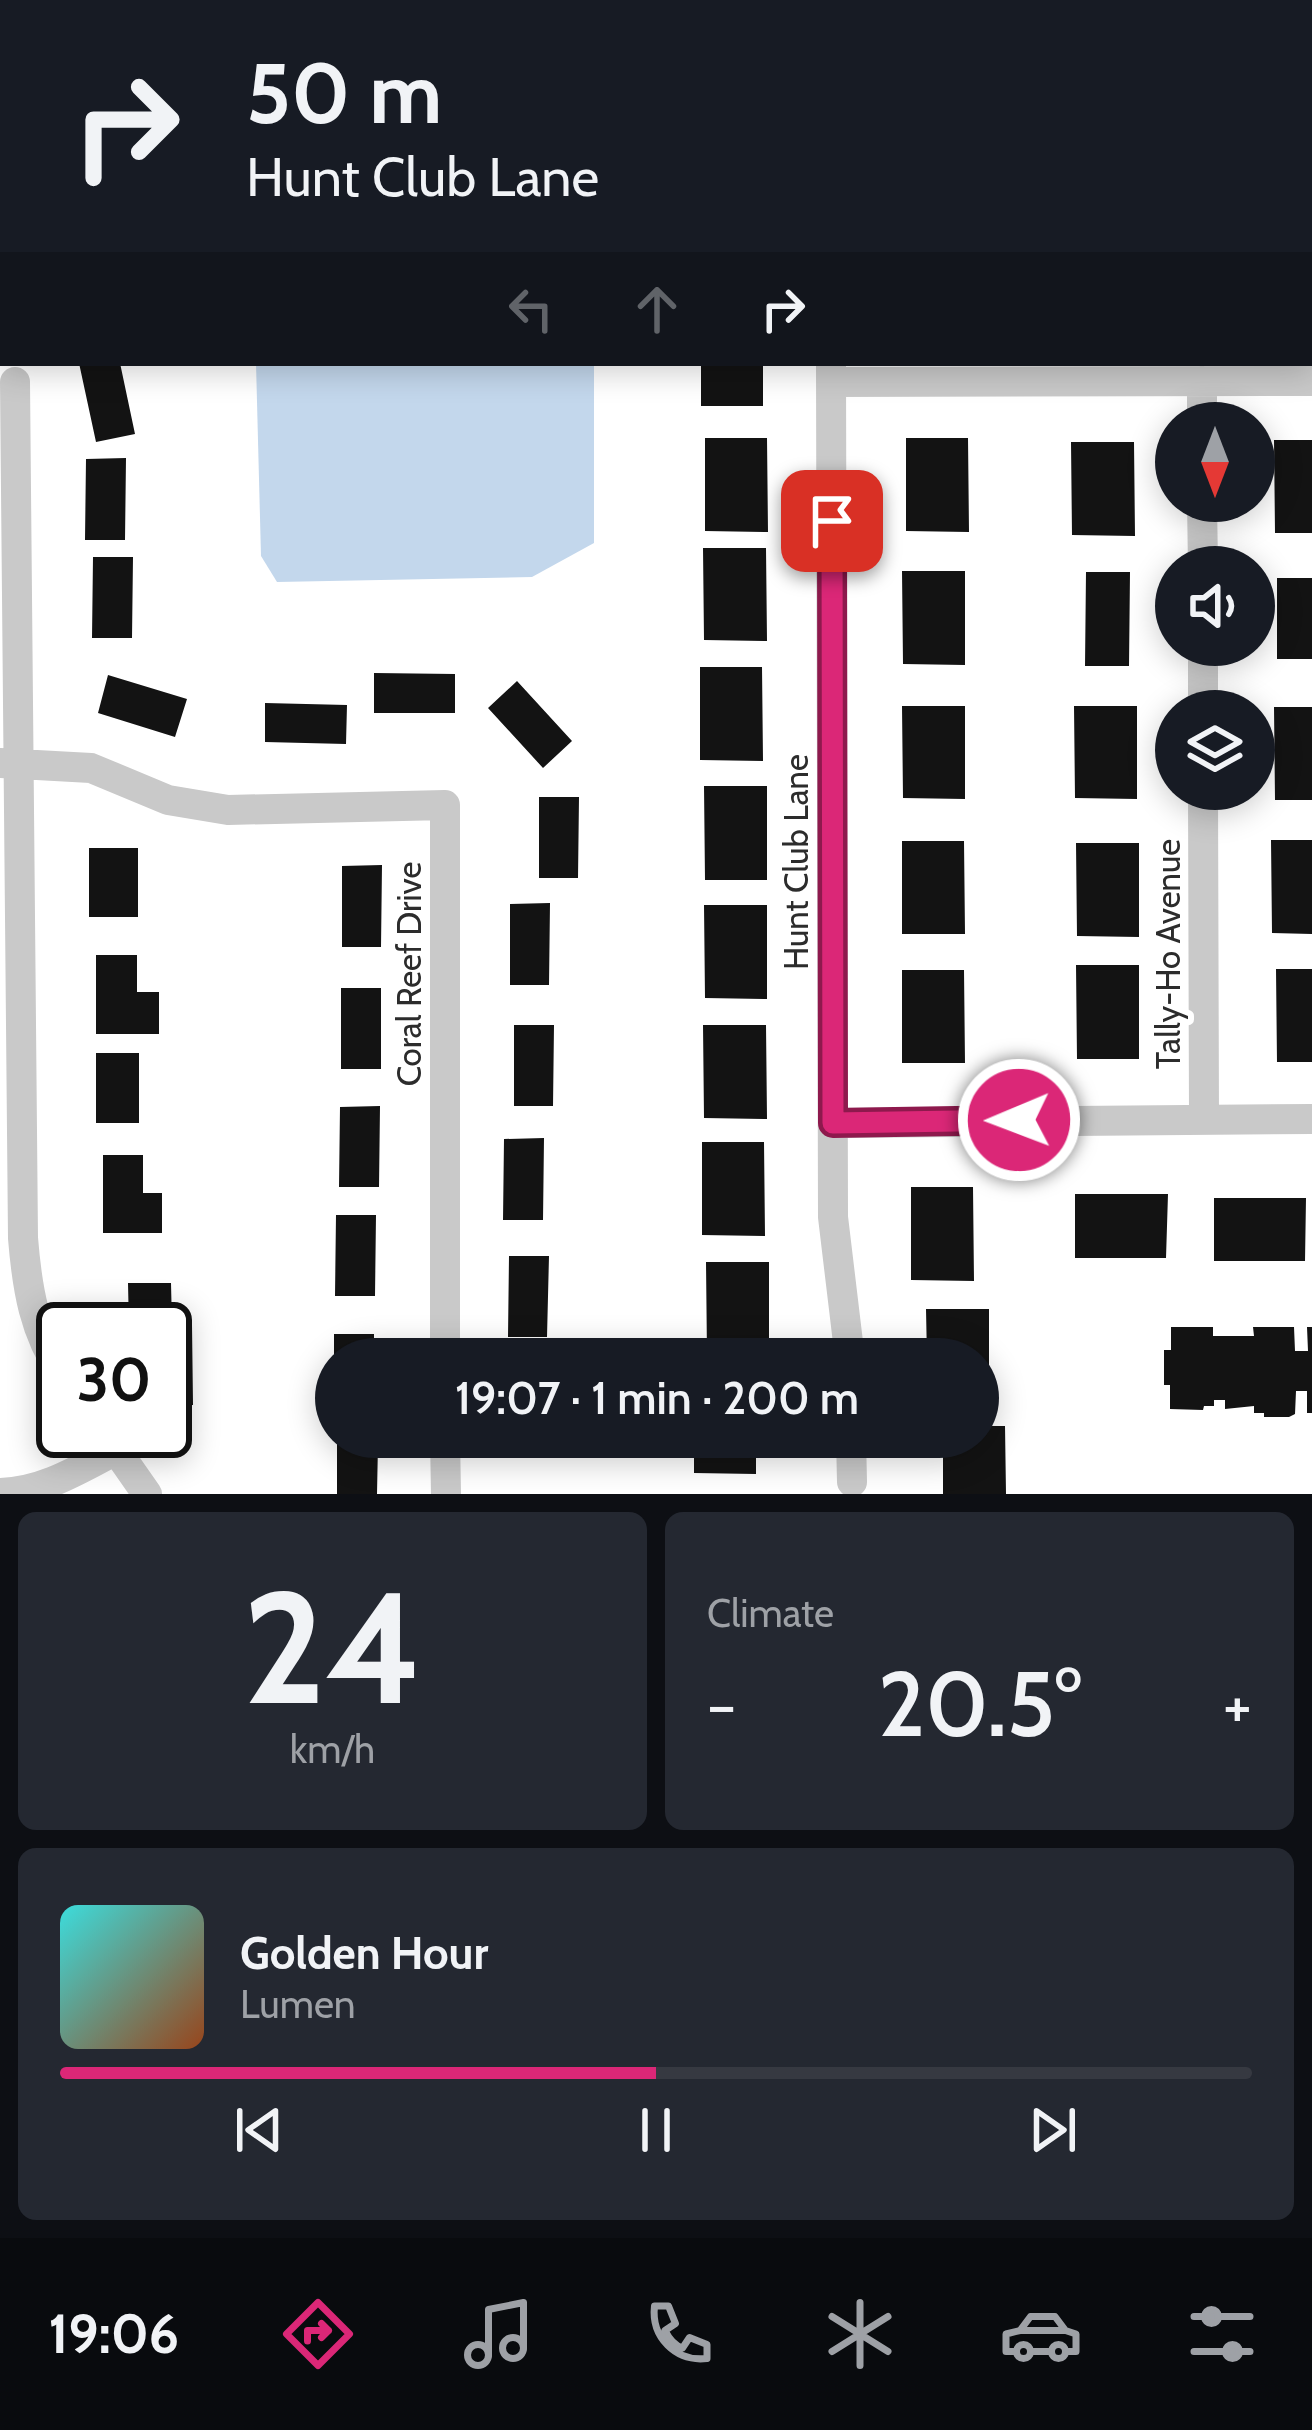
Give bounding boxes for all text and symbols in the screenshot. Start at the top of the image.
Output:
text: 50 m [246,42,442,144]
icon: right [48,48,204,204]
text: Hunt Club Lane [246,144,599,210]
icon: left [498,276,564,342]
icon: ahead [624,276,690,342]
icon: right [750,276,816,342]
north arrow [1155,402,1275,522]
map controls [1155,402,1275,810]
pin [781,470,883,572]
icon: arrive [799,488,865,554]
button: sound [1155,546,1275,666]
button: layers [1155,690,1275,810]
street label: Hunt Club Lane [776,754,816,970]
street label: Tally-Ho Avenue [1148,839,1188,1069]
street label: Coral Reef Drive [389,862,429,1086]
position arrow [956,1057,1082,1183]
speed limit sign: 30 [36,1302,192,1458]
text: 19:07 · 1 min · 200 m [455,1371,859,1425]
text: 24 [243,1552,422,1742]
text: Climate [707,1589,834,1637]
text: 20.5° [878,1649,1081,1759]
text: − [707,1664,736,1745]
text: + [1223,1664,1252,1745]
text: km/h [290,1725,375,1773]
text: Golden Hour [240,1926,488,1980]
text: Lumen [240,1980,356,2028]
icon: previous [226,2097,292,2163]
icon: pause [623,2097,689,2163]
icon: next [1020,2097,1086,2163]
icon: directions [276,2292,360,2376]
icon: music [457,2292,541,2376]
icon: phone [637,2292,721,2376]
icon: climate [818,2292,902,2376]
icon: car [999,2292,1083,2376]
icon: filters [1180,2292,1264,2376]
text: 19:06 [48,2301,179,2367]

